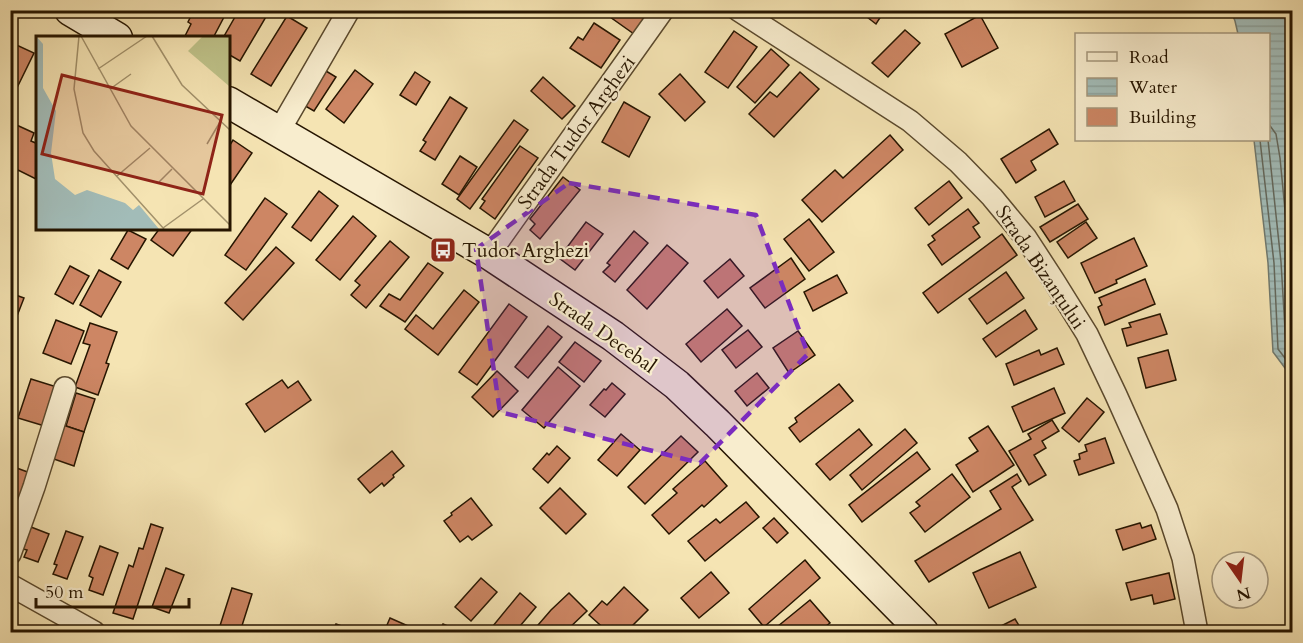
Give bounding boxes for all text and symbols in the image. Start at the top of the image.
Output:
legend [1075,33,1270,141]
inset map [36,36,230,230]
text: Road [1129,45,1169,70]
street label: Strada Tudor Arghezi [511,50,642,215]
text: Water [1128,75,1178,100]
text: Building [1129,105,1197,130]
street label: Strada Bizanțului [989,200,1092,335]
bus stop icon: Tudor Arghezi [428,235,458,265]
place label: Tudor Arghezi [462,237,589,264]
street label: Strada Decebal [544,286,662,379]
north arrow [1210,550,1270,610]
scale bar [36,571,189,609]
text: 50 m [45,580,84,605]
text: N [1234,581,1253,606]

